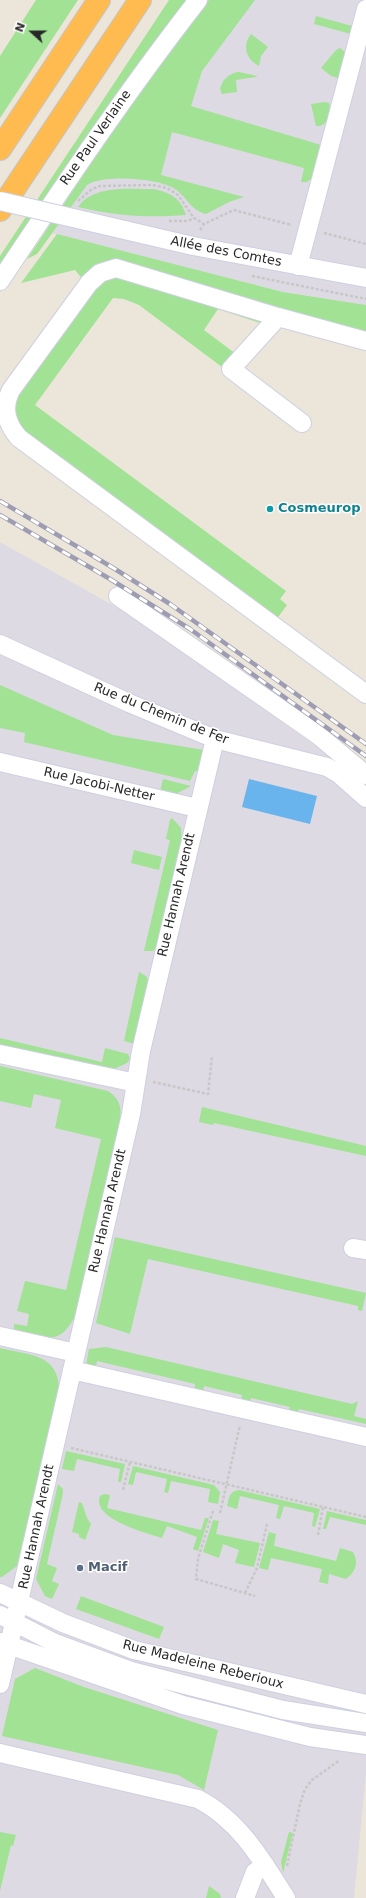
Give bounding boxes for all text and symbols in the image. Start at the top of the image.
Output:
north arrow [12,12,52,52]
text: N [13,21,28,34]
street label: Rue Paul Verlaine [57,87,135,189]
street label: Allée des Comtes [169,234,283,270]
place label: Cosmeurop [278,501,360,517]
marker: Cosmeurop [265,504,275,514]
street label: Rue du Chemin de Fer [91,680,231,748]
street label: Rue Jacobi-Netter [42,765,156,805]
street label: Rue Hannah Arendt [155,831,199,959]
street label: Rue Hannah Arendt [86,1147,130,1275]
street label: Rue Hannah Arendt [16,1463,58,1591]
place label: Macif [88,1560,128,1576]
marker: Macif [75,1563,85,1573]
street label: Rue Madeleine Reberioux [121,1637,285,1693]

